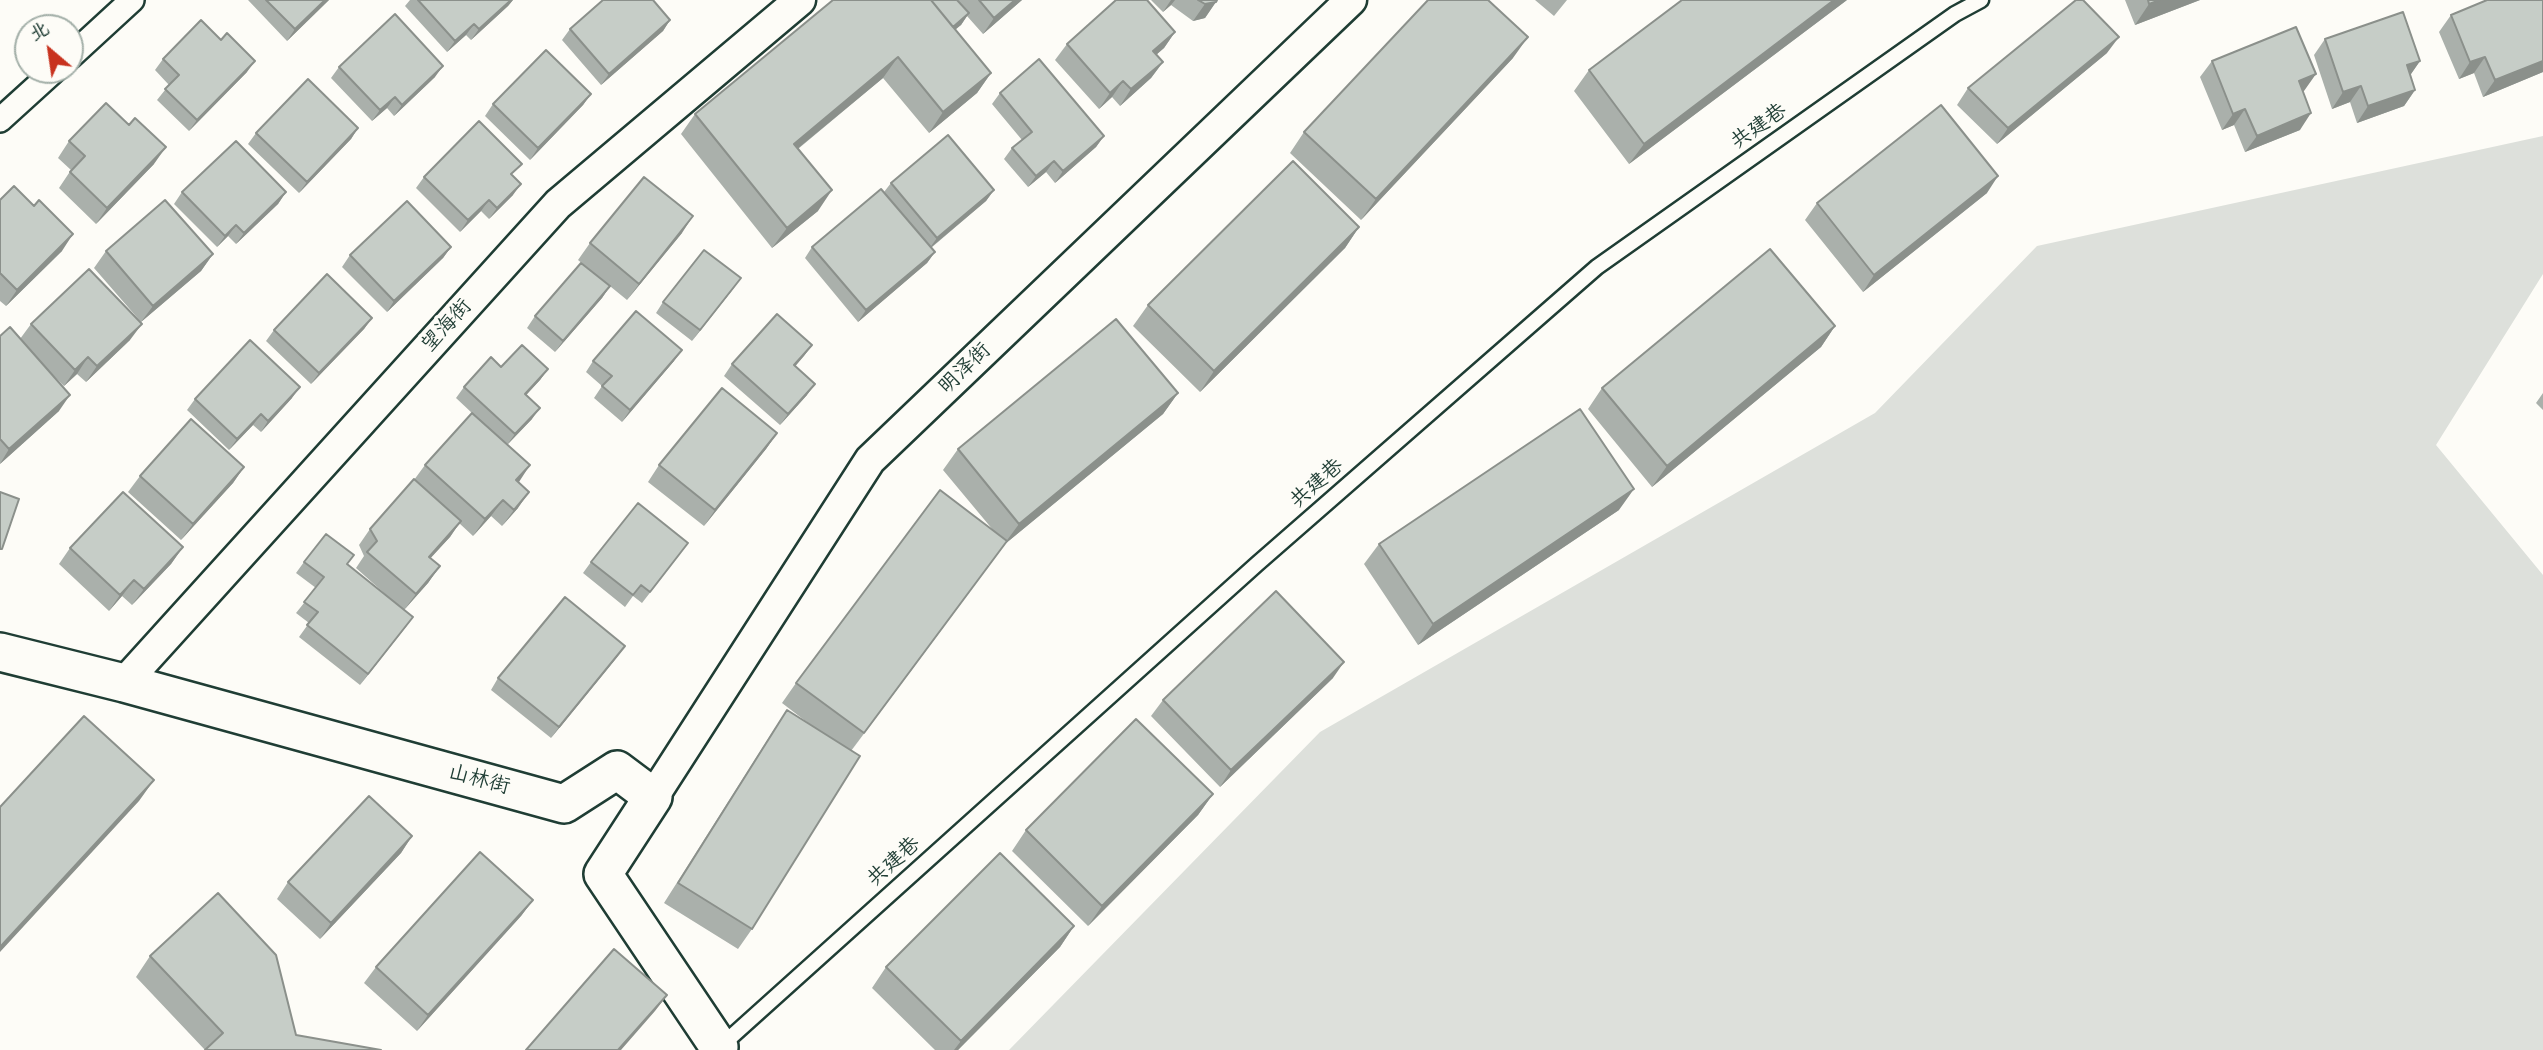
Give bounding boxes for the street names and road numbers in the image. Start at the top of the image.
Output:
street label: 共建巷 [1726,99,1792,155]
street label: 望海街 [417,294,477,358]
street label: 明泽街 [934,338,996,400]
street label: 共建巷 [1285,454,1349,514]
street label: 山林街 [445,760,513,800]
street label: 共建巷 [862,832,926,892]

